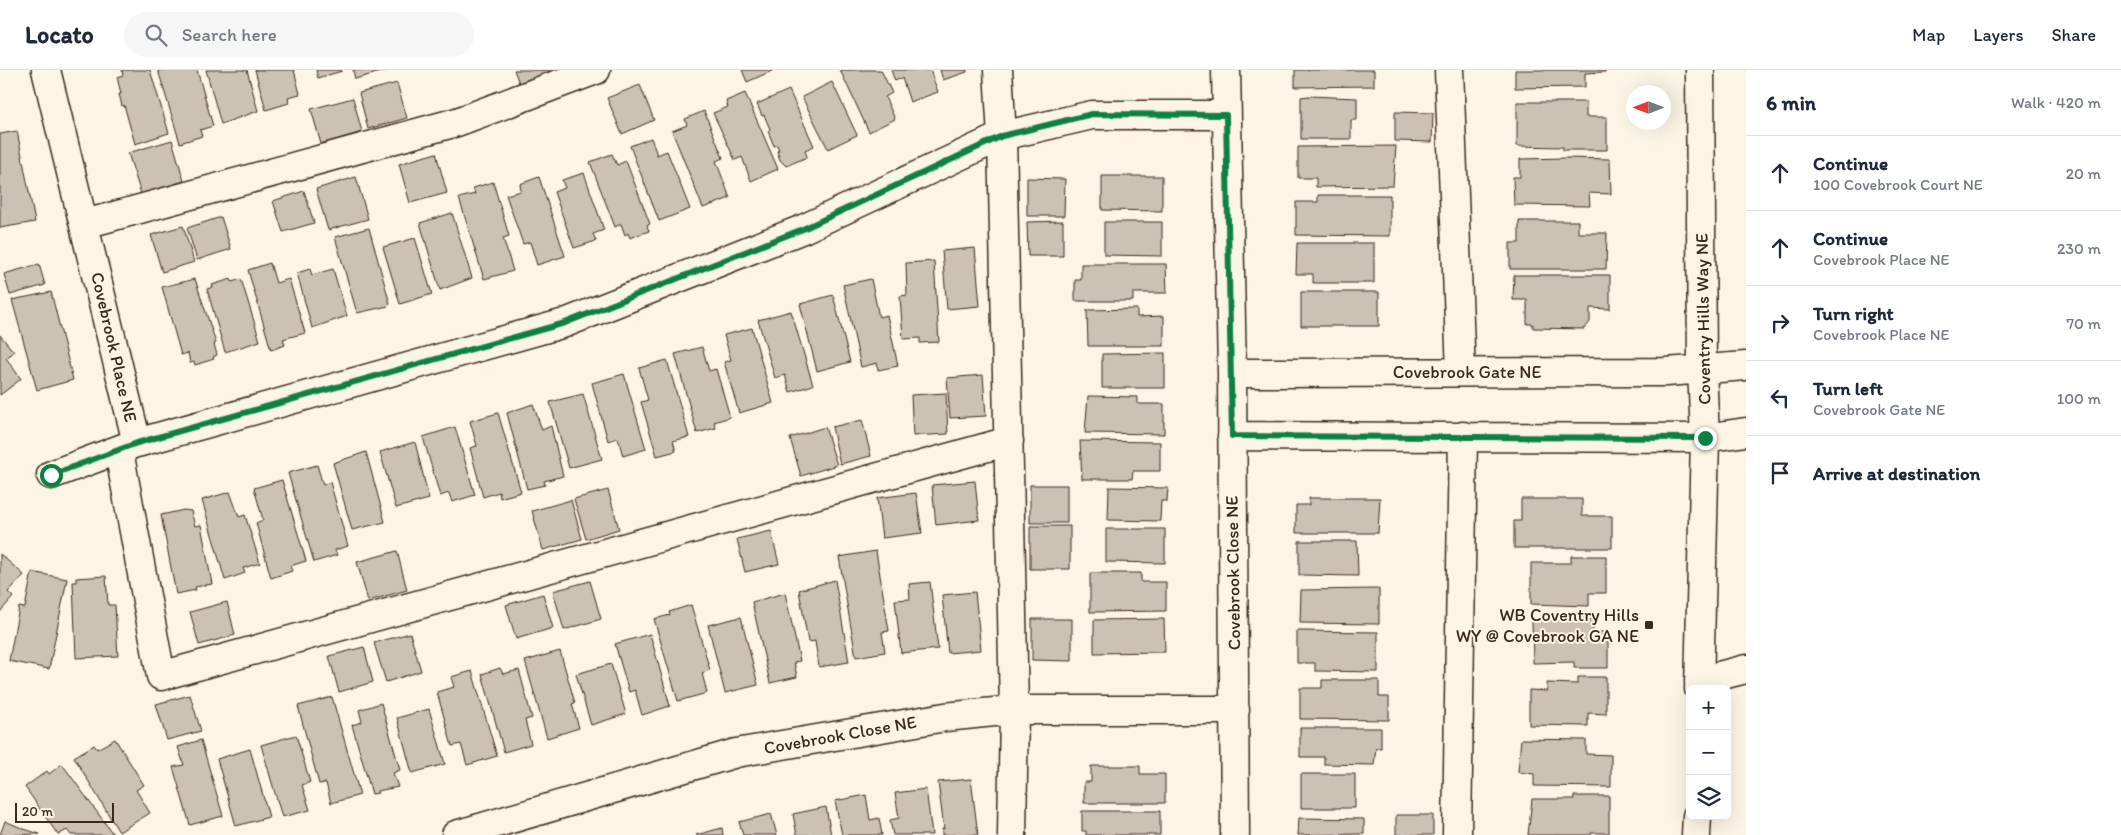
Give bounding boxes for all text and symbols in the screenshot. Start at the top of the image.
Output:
search box [124,12,474,57]
text: Locato [25,20,94,49]
icon: search [142,21,170,49]
text: Search here [182,23,277,46]
text: Map [1912,24,1945,46]
text: Layers [1973,24,2023,46]
text: Share [2051,24,2096,46]
north arrow [1626,85,1671,130]
text: 6 min [1766,90,1816,115]
text: Walk · 420 m [2011,93,2101,112]
text: Continue [1813,152,1888,175]
icon: ahead [1766,159,1794,187]
text: 20 m [2066,164,2101,183]
text: 100 Covebrook Court NE [1813,175,1983,194]
text: Continue [1813,227,1888,250]
street label: Coventry Hills Way NE [1691,233,1715,405]
icon: ahead [1766,234,1794,262]
text: 230 m [2057,239,2101,258]
text: Covebrook Place NE [1813,250,1949,269]
street label: Covebrook Place NE [86,270,142,424]
text: Turn right [1813,302,1894,325]
icon: right [1766,309,1794,337]
text: 70 m [2066,314,2101,333]
text: Covebrook Place NE [1813,325,1949,344]
street label: Covebrook Gate NE [1393,361,1541,383]
text: Turn left [1813,377,1883,400]
icon: left [1766,384,1794,412]
text: 100 m [2057,389,2101,408]
text: Covebrook Gate NE [1813,400,1945,419]
route end [1694,427,1717,450]
icon: arrive [1766,459,1794,487]
text: Arrive at destination [1813,462,1980,485]
route start [40,464,63,487]
street label: Covebrook Close NE [1221,495,1245,650]
place label: WB Coventry Hills WY @ Covebrook GA NE [1456,604,1639,647]
marker: WB Coventry Hills WY @ Covebrook GA NE [1643,619,1655,631]
map controls [1686,685,1731,820]
button: + [1686,685,1731,730]
street label: Covebrook Close NE [762,711,918,759]
button: − [1686,730,1731,775]
button: layers [1686,775,1731,820]
scale bar [15,800,114,823]
text: 20 m [22,803,53,820]

